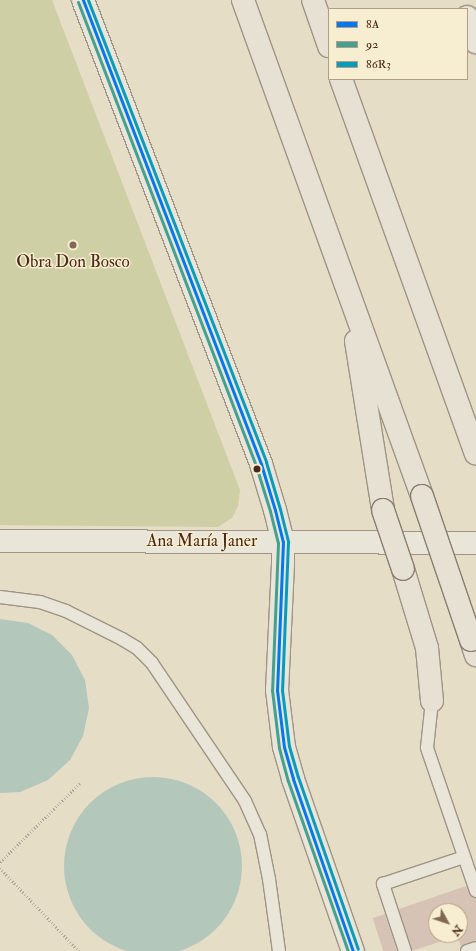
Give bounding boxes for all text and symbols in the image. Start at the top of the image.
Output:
legend [328,8,468,80]
text: 8A [366,17,379,32]
text: 92 [366,37,378,52]
text: 86R3 [366,57,391,72]
marker: Obra Don Bosco [68,240,78,250]
place label: Obra Don Bosco [16,252,130,272]
unlabelled marker [252,464,262,474]
street label: Ana María Janer [147,531,257,551]
north arrow [428,903,468,943]
text: N [449,922,465,938]

